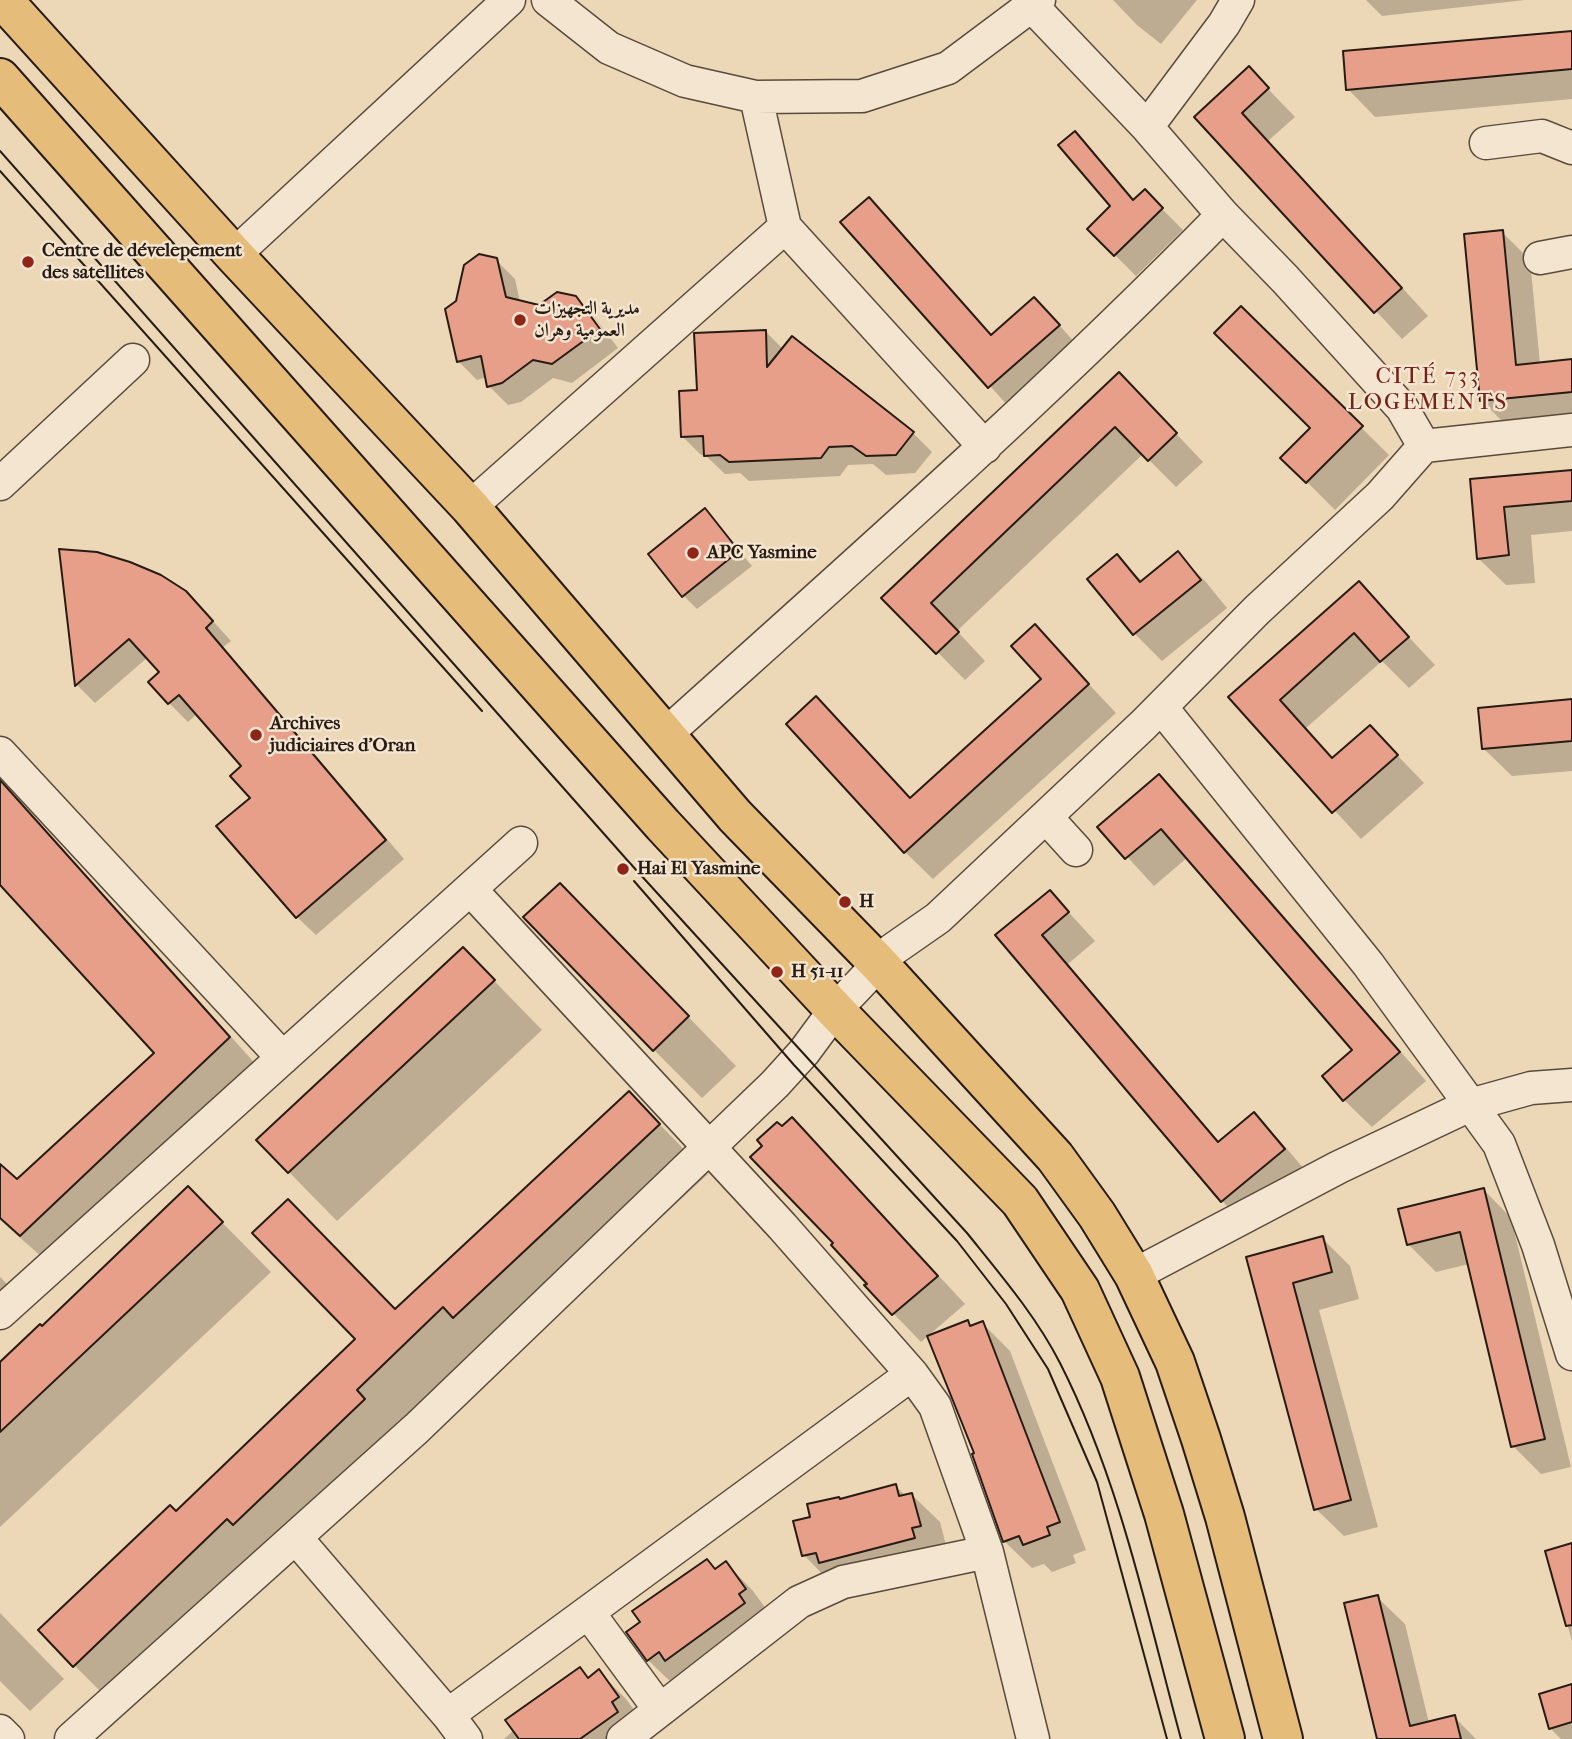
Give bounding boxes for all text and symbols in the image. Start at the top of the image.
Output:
place label: Centre de dévelepement des satellites [42,240,242,284]
marker: Centre de dévelepement des satellites [20,254,36,270]
place label: مديرية التجهيزات العمومية وهران [534,298,640,342]
marker: مديرية التجهيزات العمومية وهران [512,312,528,328]
district label: CITÉ 733 LOGEMENTS [1349,363,1507,417]
place label: APC Yasmine [707,542,817,564]
marker: APC Yasmine [685,545,701,561]
place label: Archives judiciaires d'Oran [270,713,416,757]
marker: Archives judiciaires d'Oran [248,727,264,743]
place label: Hai El Yasmine [637,858,760,880]
marker: Hai El Yasmine [615,861,631,877]
place label: H [859,891,874,913]
marker: H [837,894,853,910]
place label: H 51-11 [791,961,844,983]
marker: H 51-11 [769,964,785,980]

